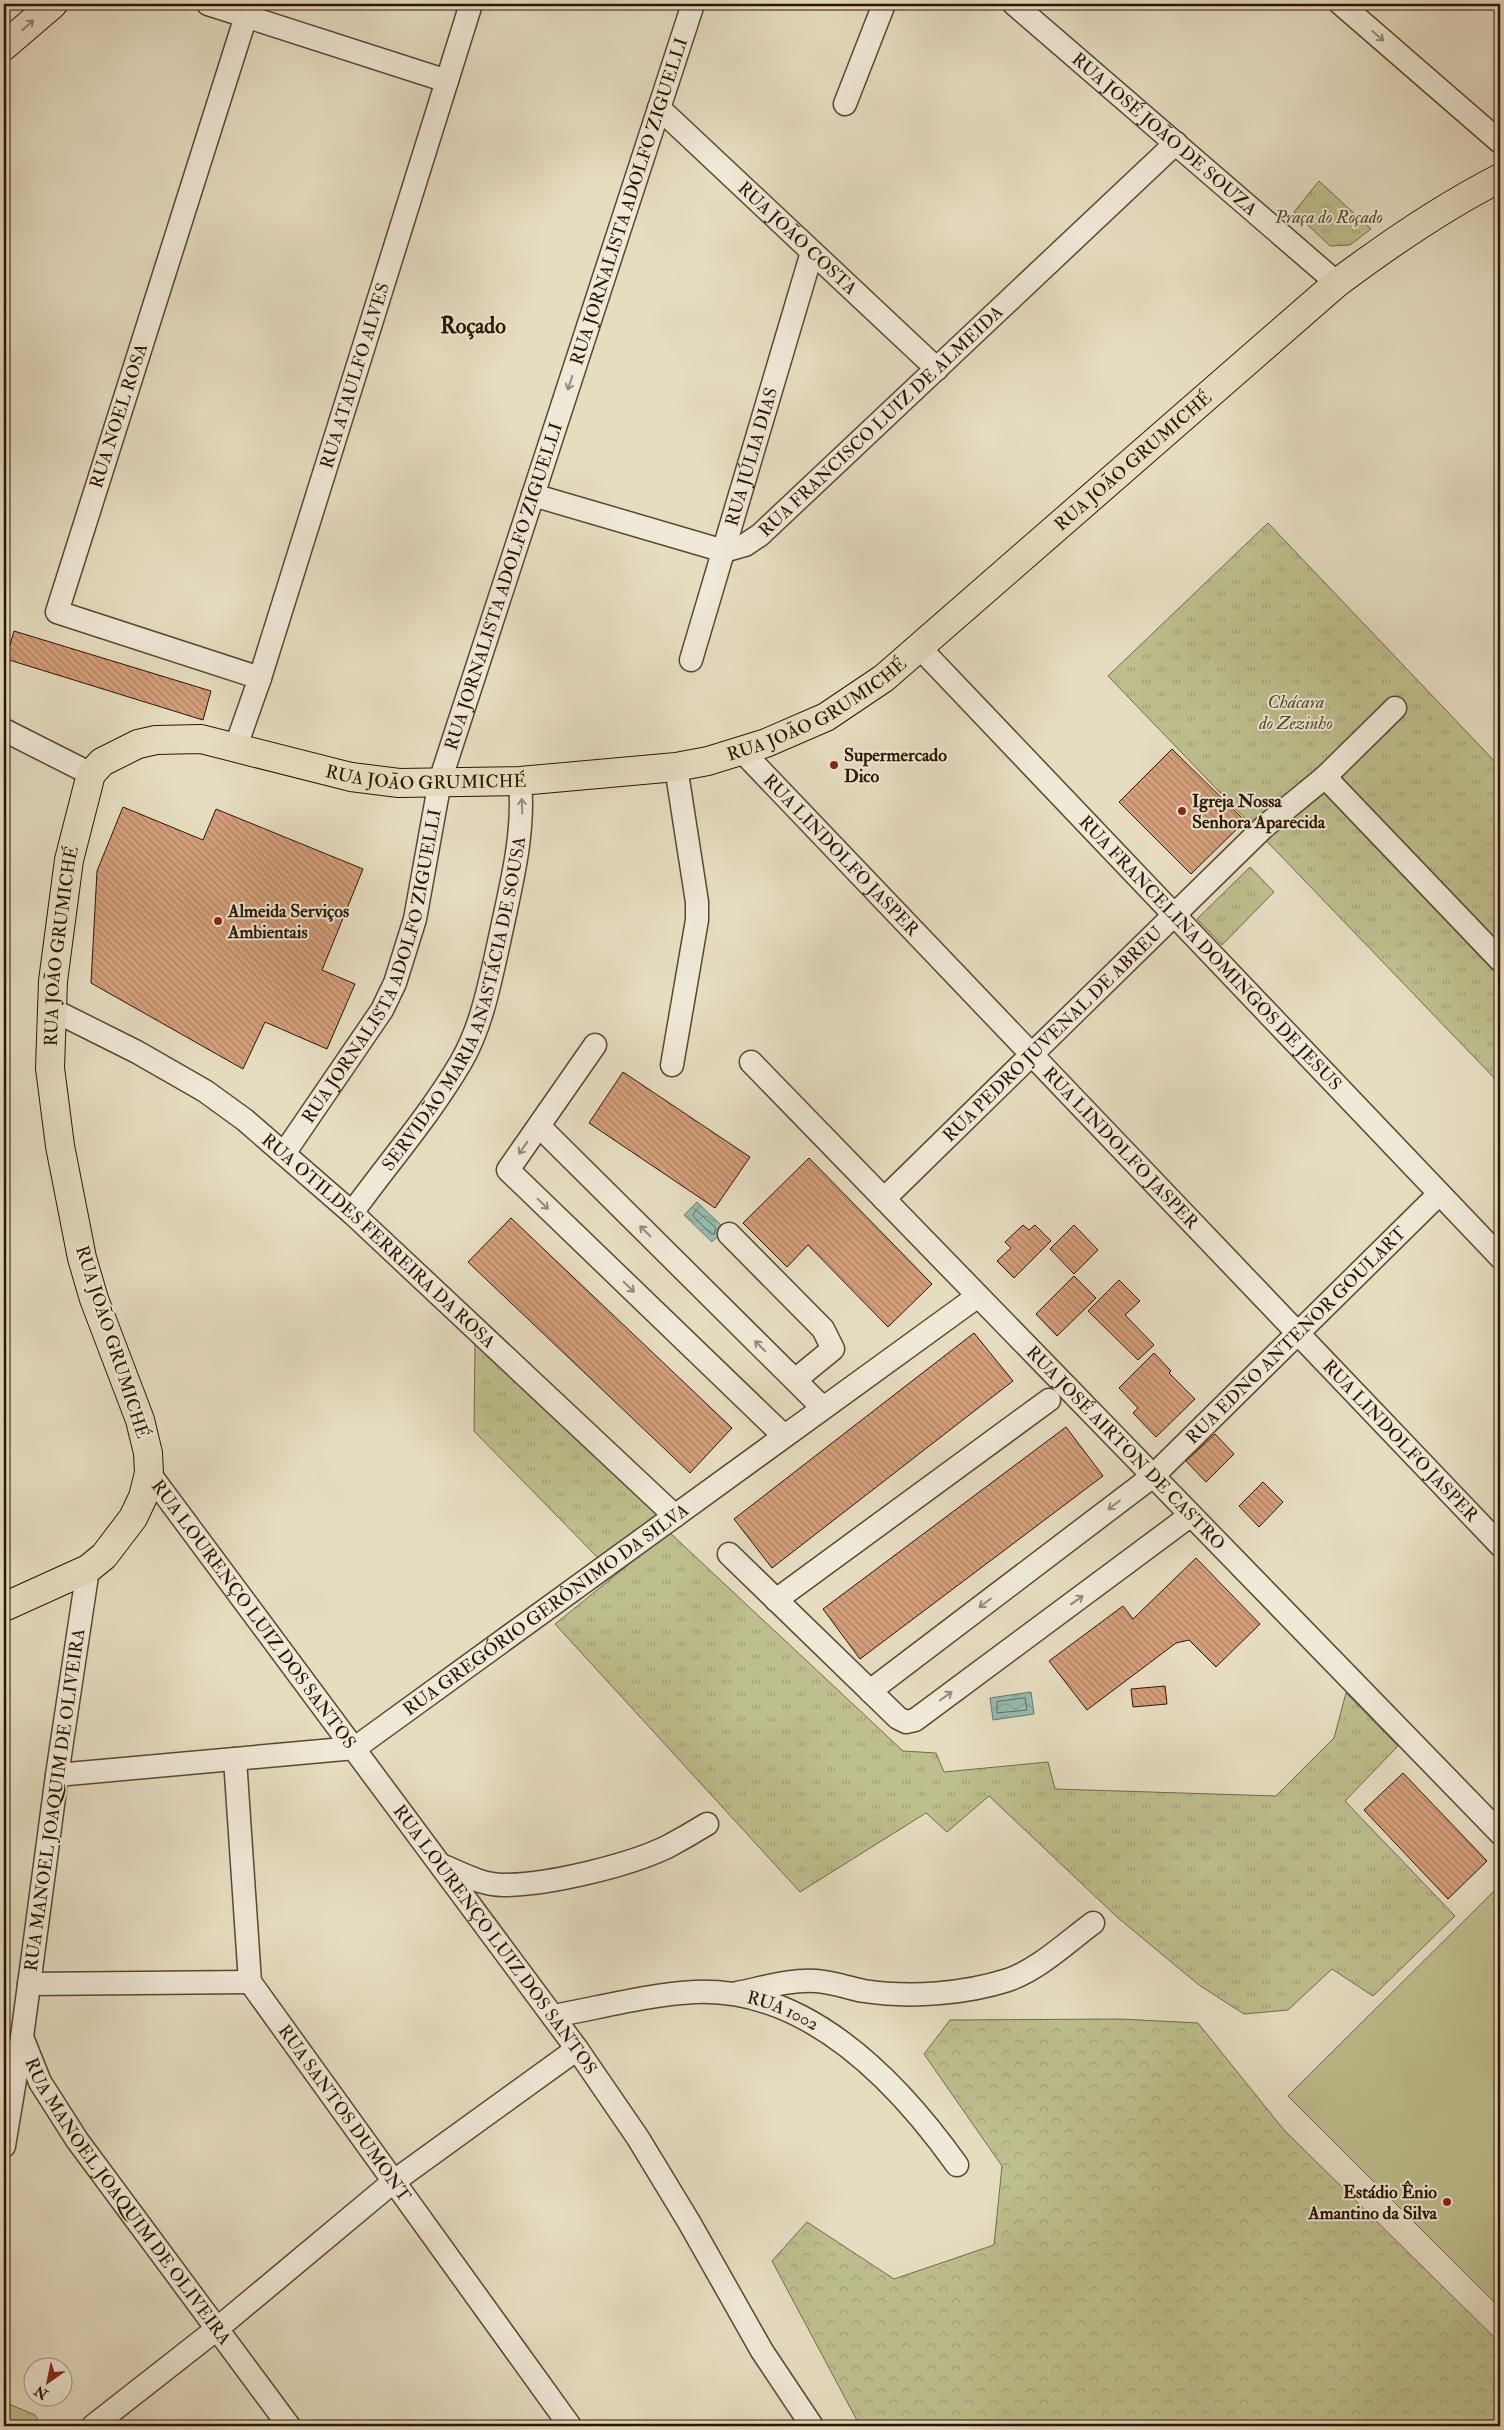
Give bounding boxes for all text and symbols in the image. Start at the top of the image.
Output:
one-way arrow [22,19,35,31]
one-way arrow [1372,30,1385,41]
street label: RUA JORNALISTA ADOLFO ZIGUELLI [565,35,693,368]
street label: RUA JOSÉ JOÃO DE SOUZA [1067,48,1263,221]
street label: RUA JOÃO COSTA [733,176,863,300]
park label: Praça do Roçado [1274,206,1383,229]
street label: RUA ATAULFO ALVES [315,280,395,471]
street label: RUA FRANCISCO LUIZ DE ALMEIDA [754,300,1008,542]
district label: Roçado [440,312,506,340]
street label: RUA NOEL ROSA [85,340,153,491]
one-way arrow [564,375,574,391]
street label: RUA JÚLIA DIAS [720,385,783,529]
street label: RUA JOÃO GRUMICHÉ [1049,386,1216,536]
street label: RUA JORNALISTA ADOLFO ZIGUELLI [439,420,567,753]
street label: RUA JOÃO GRUMICHÉ [724,652,911,766]
park label: Chácara do Zezinho [1258,691,1333,735]
place label: Supermercado Dico [844,744,947,788]
street label: RUA JOÃO GRUMICHÉ [323,759,527,795]
marker: Supermercado Dico [828,759,840,771]
street label: RUA LINDOLFO JASPER [758,769,925,942]
place label: Igreja Nossa Senhora Aparecida [1192,790,1326,834]
one-way arrow [517,798,527,814]
marker: Igreja Nossa Senhora Aparecida [1176,805,1188,817]
street label: RUA JORNALISTA ADOLFO ZIGUELLI [297,807,446,1128]
street label: RUA FRANCELINA DOMINGOS DE JESUS [1074,810,1347,1095]
street label: SERVIDÃO MARIA ANASTÁCIA DE SOUSA [377,835,531,1175]
street label: RUA JOÃO GRUMICHÉ [39,843,84,1047]
place label: Almeida Serviços Ambientais [227,900,349,944]
marker: Almeida Serviços Ambientais [212,915,224,927]
street label: RUA PEDRO JUVENAL DE ABREU [938,921,1167,1147]
street label: RUA LINDOLFO JASPER [1038,1062,1204,1235]
street label: RUA OTILDES FERREIRA DA ROSA [257,1128,501,1354]
one-way arrow [518,1141,528,1155]
one-way arrow [537,1198,549,1210]
street label: RUA EDNO ANTENOR GOULART [1181,1221,1411,1449]
one-way arrow [639,1225,651,1237]
street label: RUA JOÃO GRUMICHÉ [70,1243,154,1441]
one-way arrow [622,1281,635,1293]
one-way arrow [754,1340,767,1352]
street label: RUA JOSÉ AIRTON DE CASTRO [1021,1341,1230,1555]
street label: RUA LINDOLFO JASPER [1318,1355,1484,1528]
street label: RUA LOURENÇO LUIZ DOS SANTOS [146,1475,362,1753]
street label: RUA GREGÓRIO GERÔNIMO DA SILVA [399,1498,694,1721]
one-way arrow [1107,1500,1121,1510]
one-way arrow [1070,1595,1084,1605]
one-way arrow [979,1598,992,1609]
street label: RUA MANOEL JOAQUIM DE OLIVEIRA [20,1627,91,1973]
one-way arrow [939,1691,952,1702]
street label: RUA LOURENÇO LUIZ DOS SANTOS [388,1800,602,2079]
street label: RUA 1002 [745,1986,823,2036]
street label: RUA SANTOS DUMONT [273,2020,416,2206]
street label: RUA MANOEL JOAQUIM DE OLIVEIRA [20,2054,237,2350]
place label: Estádio Ênio Amantino da Silva [1307,2180,1438,2225]
marker: Estádio Ênio Amantino da Silva [1441,2196,1453,2208]
north arrow [22,2358,72,2408]
text: N [31,2382,52,2404]

